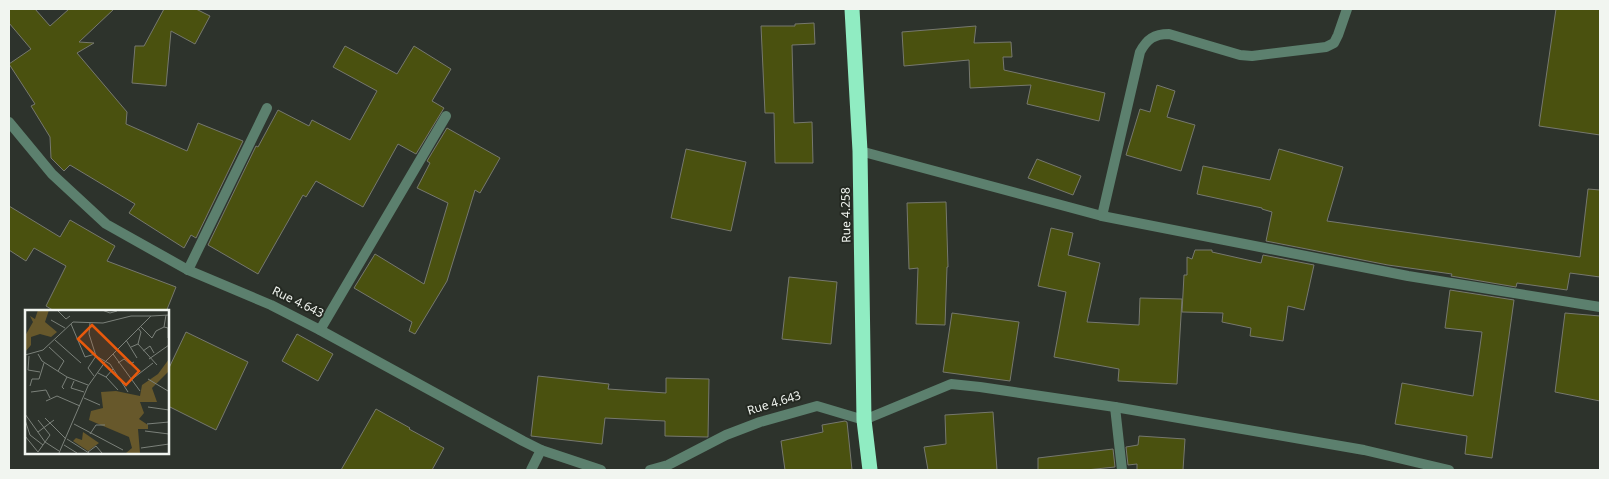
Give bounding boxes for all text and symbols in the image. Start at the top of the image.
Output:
street label: Rue 4.258 [837,187,854,243]
street label: Rue 4.643 [270,282,327,321]
inset map [25,310,169,454]
street label: Rue 4.643 [745,386,803,419]

